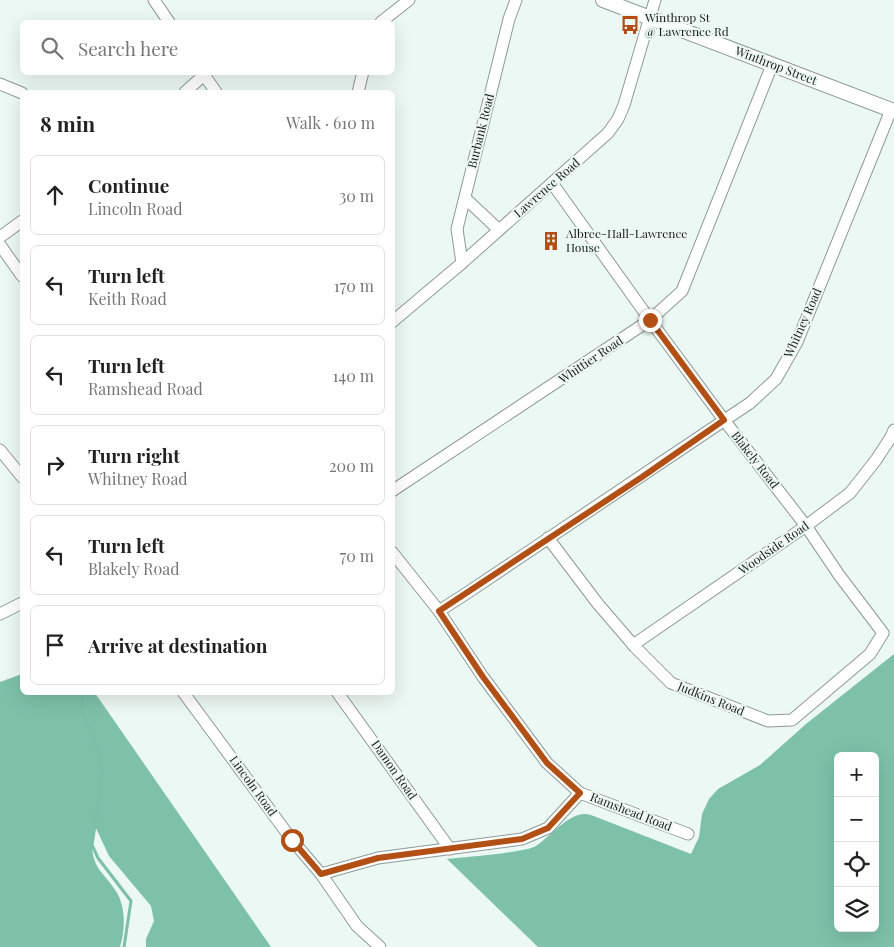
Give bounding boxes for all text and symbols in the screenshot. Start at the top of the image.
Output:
place label: Winthrop St @ Lawrence Rd [644,9,729,39]
bus stop icon: Winthrop St @ Lawrence Rd [619,14,641,36]
search box [20,20,395,75]
icon: search [38,34,66,62]
text: Search here [78,35,178,61]
street label: Winthrop Street [732,42,820,88]
street label: Burbank Road [463,92,497,170]
text: 8 min [40,109,95,137]
text: Walk · 610 m [286,112,375,133]
street label: Lawrence Road [510,154,583,220]
text: Continue [88,172,169,198]
icon: ahead [41,181,69,209]
text: 30 m [339,185,374,206]
text: Lincoln Road [88,198,183,219]
place label: Albree-Hall-Lawrence House [565,225,687,255]
building icon: Albree-Hall-Lawrence House [540,230,562,252]
text: Turn left [88,262,165,288]
icon: left [41,271,69,299]
text: 170 m [334,275,374,296]
street label: Whitney Road [779,285,825,361]
text: Keith Road [88,288,167,309]
route end [639,309,662,332]
street label: Whittier Road [554,332,626,387]
text: Turn left [88,352,165,378]
icon: left [41,361,69,389]
text: 140 m [332,365,374,386]
text: Ramshead Road [88,378,203,399]
street label: Blakely Road [728,427,783,491]
text: Turn right [88,442,180,468]
icon: right [41,451,69,479]
text: 200 m [329,455,374,476]
text: Whitney Road [88,468,188,489]
street label: Woodside Road [734,517,812,578]
text: Turn left [88,532,165,558]
icon: left [41,541,69,569]
text: 70 m [340,545,374,566]
text: Blakely Road [88,558,179,579]
icon: arrive [41,631,69,659]
text: Arrive at destination [88,632,268,658]
street label: Judkins Road [675,677,747,719]
street label: Damon Road [368,736,421,802]
street label: Lincoln Road [226,752,281,819]
map controls [834,752,879,932]
button: + [834,752,879,797]
street label: Ramshead Road [588,788,674,834]
button: − [834,797,879,842]
route start [281,829,304,852]
button: locate [834,842,879,887]
button: layers [834,887,879,932]

